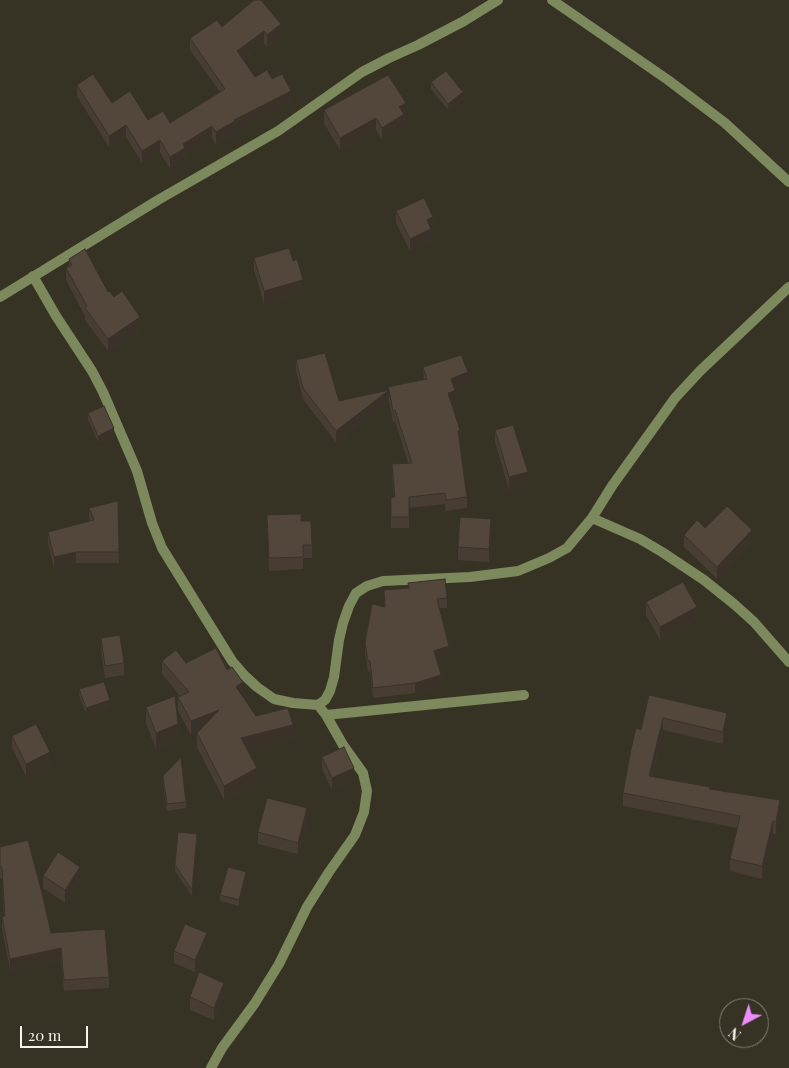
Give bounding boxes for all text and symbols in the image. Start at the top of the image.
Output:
north arrow [719,998,769,1048]
scale bar [22,1016,90,1048]
text: N [725,1024,745,1045]
text: 20 m [28,1025,61,1045]

